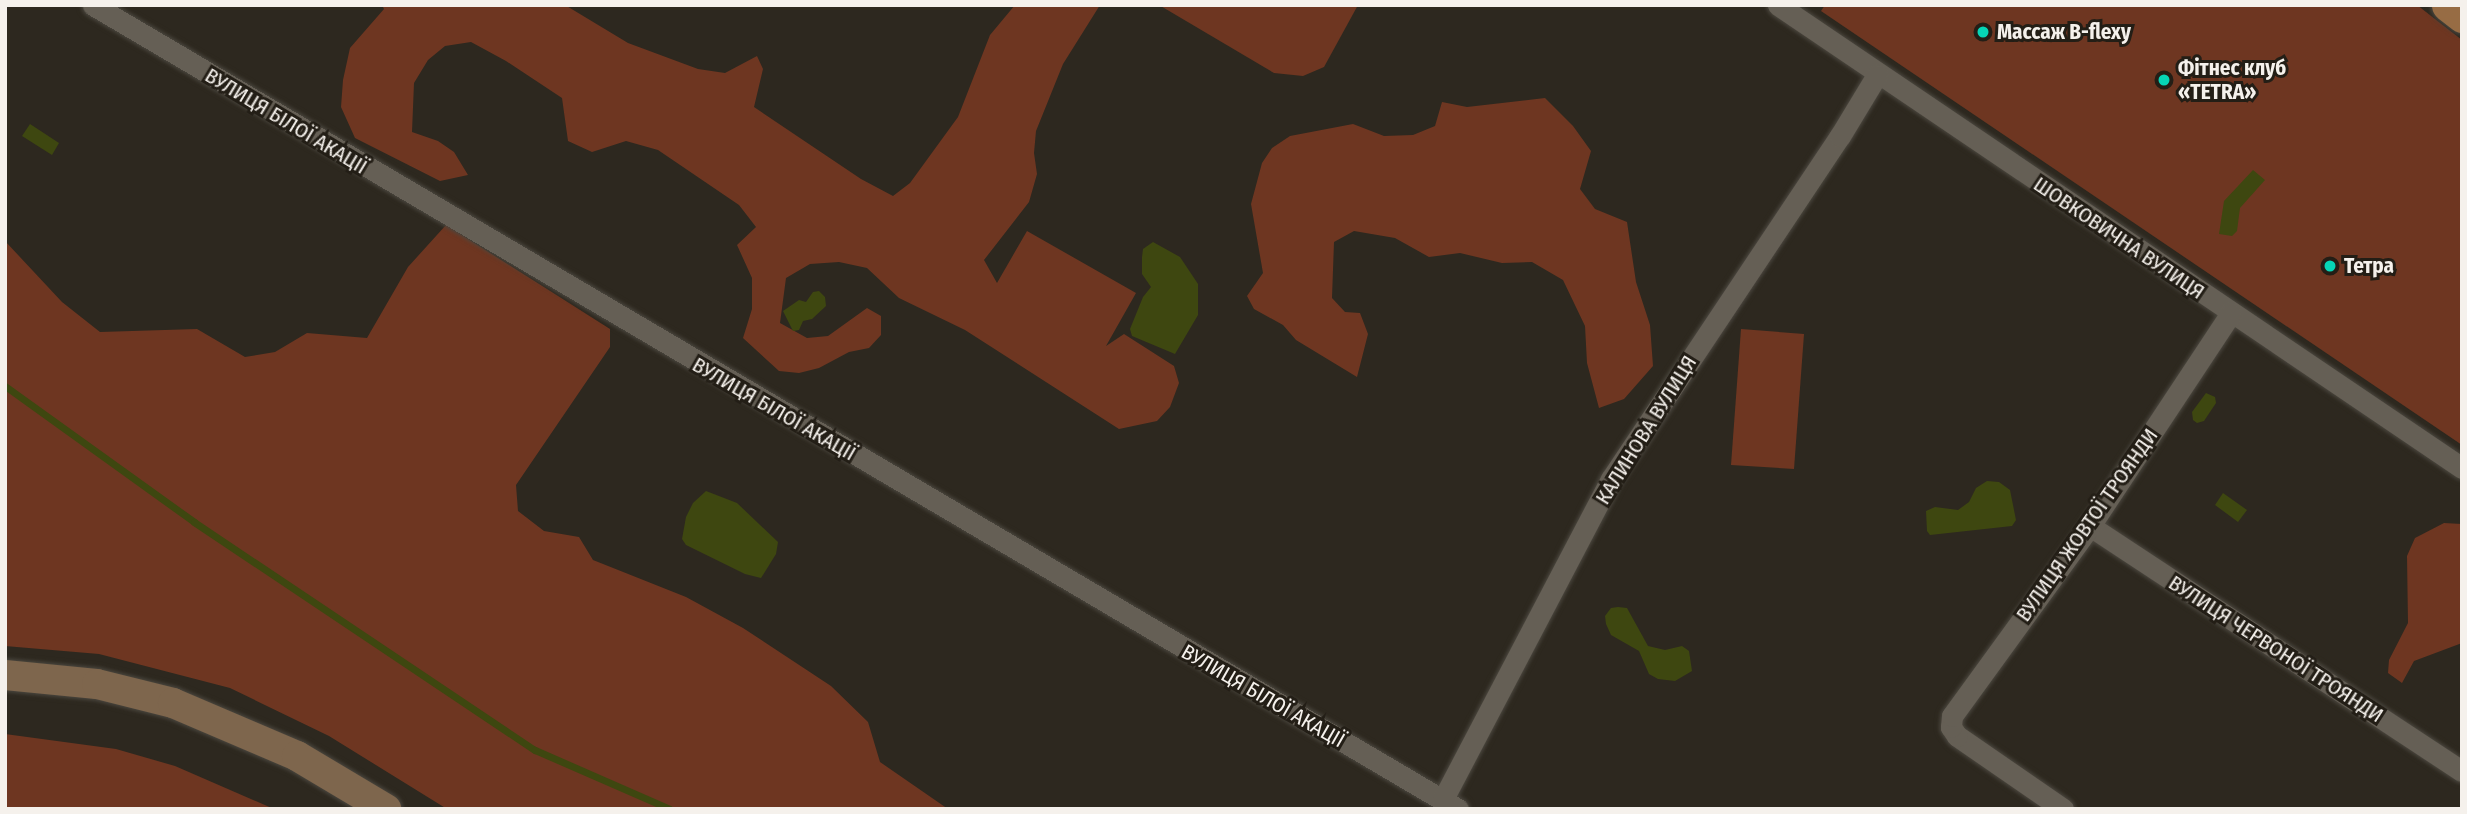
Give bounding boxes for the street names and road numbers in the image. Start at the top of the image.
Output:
street label: ВУЛИЦЯ БІЛОЇ АКАЦІЇ [200,63,372,179]
street label: ШОВКОВИЧНА ВУЛИЦЯ [2029,171,2209,305]
street label: КАЛИНОВА ВУЛИЦЯ [1590,351,1702,509]
street label: ВУЛИЦЯ БІЛОЇ АКАЦІЇ [688,352,860,466]
street label: ВУЛИЦЯ ЖОВТОЇ ТРОЯНДИ [2011,424,2163,626]
street label: ВУЛИЦЯ ЧЕРВОНОЇ ТРОЯНДИ [2164,570,2388,728]
street label: ВУЛИЦЯ БІЛОЇ АКАЦІЇ [1177,639,1349,753]

